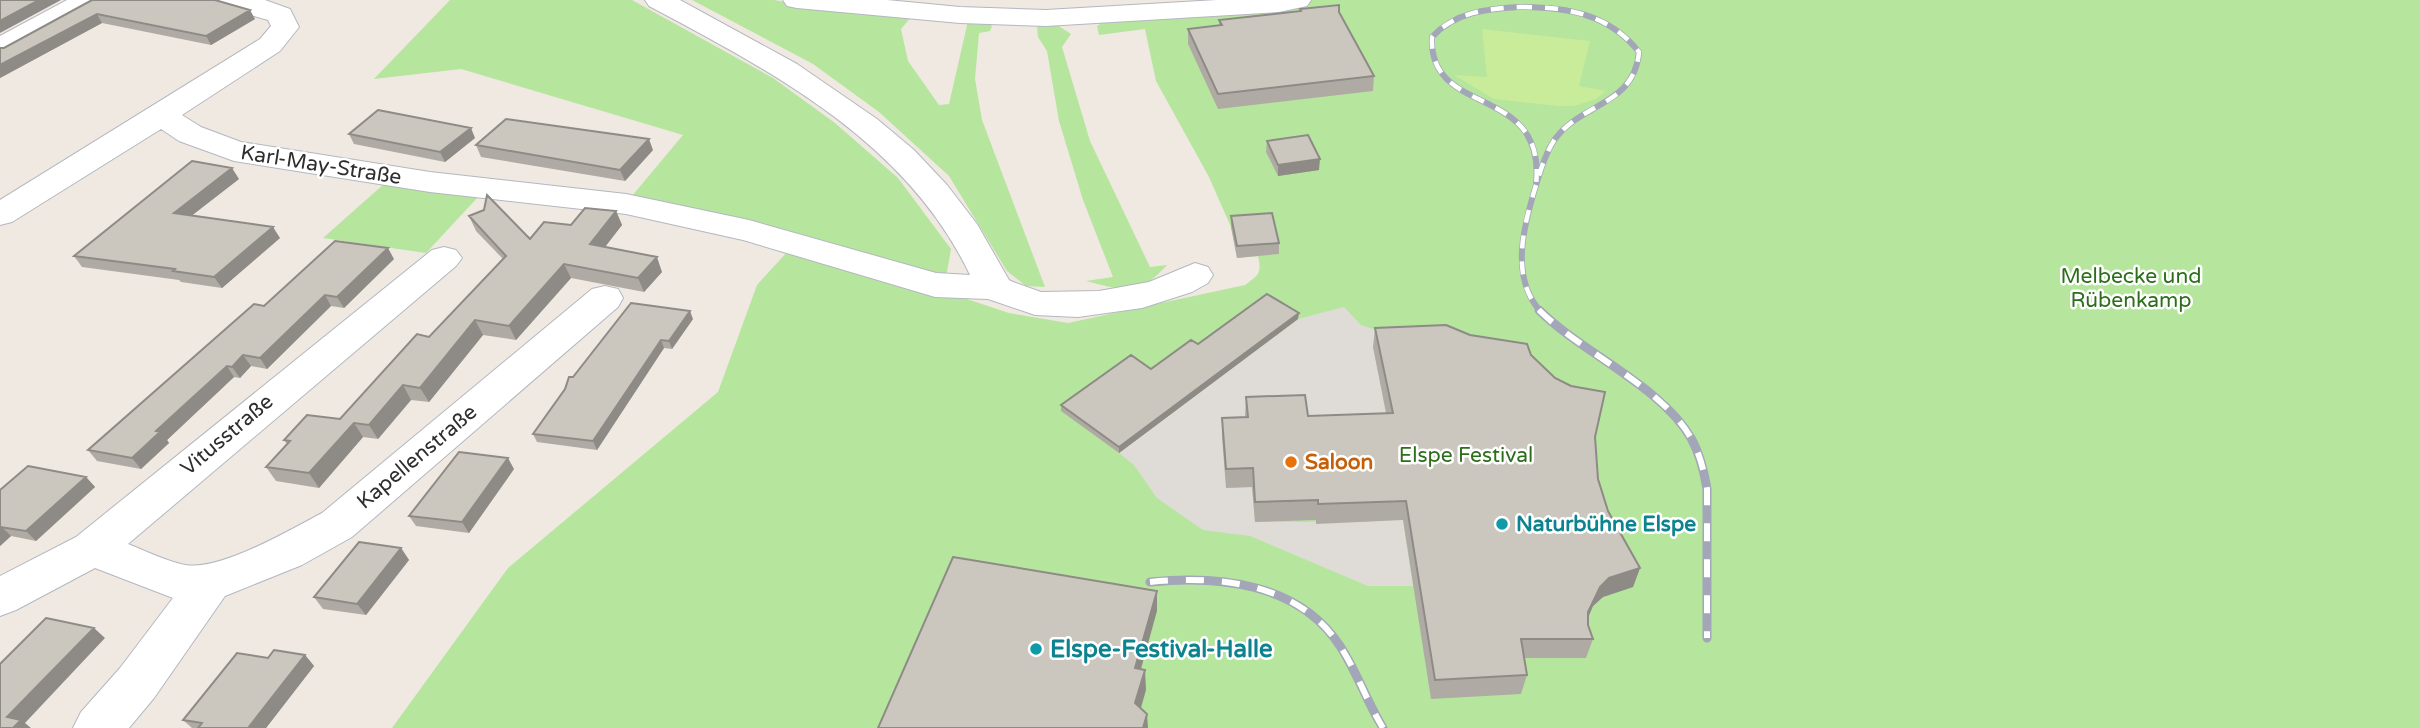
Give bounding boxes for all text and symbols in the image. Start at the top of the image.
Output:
street label: Karl-May-Straße [239,140,403,190]
park label: Melbecke und Rübenkamp [2061,264,2201,313]
street label: Vitusstraße [176,389,278,481]
street label: Kapellenstraße [352,400,482,514]
park label: Elspe Festival [1399,443,1533,468]
place label: Saloon [1305,450,1373,475]
marker: Saloon [1283,454,1299,470]
place label: Naturbühne Elspe [1516,512,1696,537]
marker: Naturbühne Elspe [1494,516,1510,532]
place label: Elspe-Festival-Halle [1050,635,1273,664]
marker: Elspe-Festival-Halle [1028,641,1044,657]

